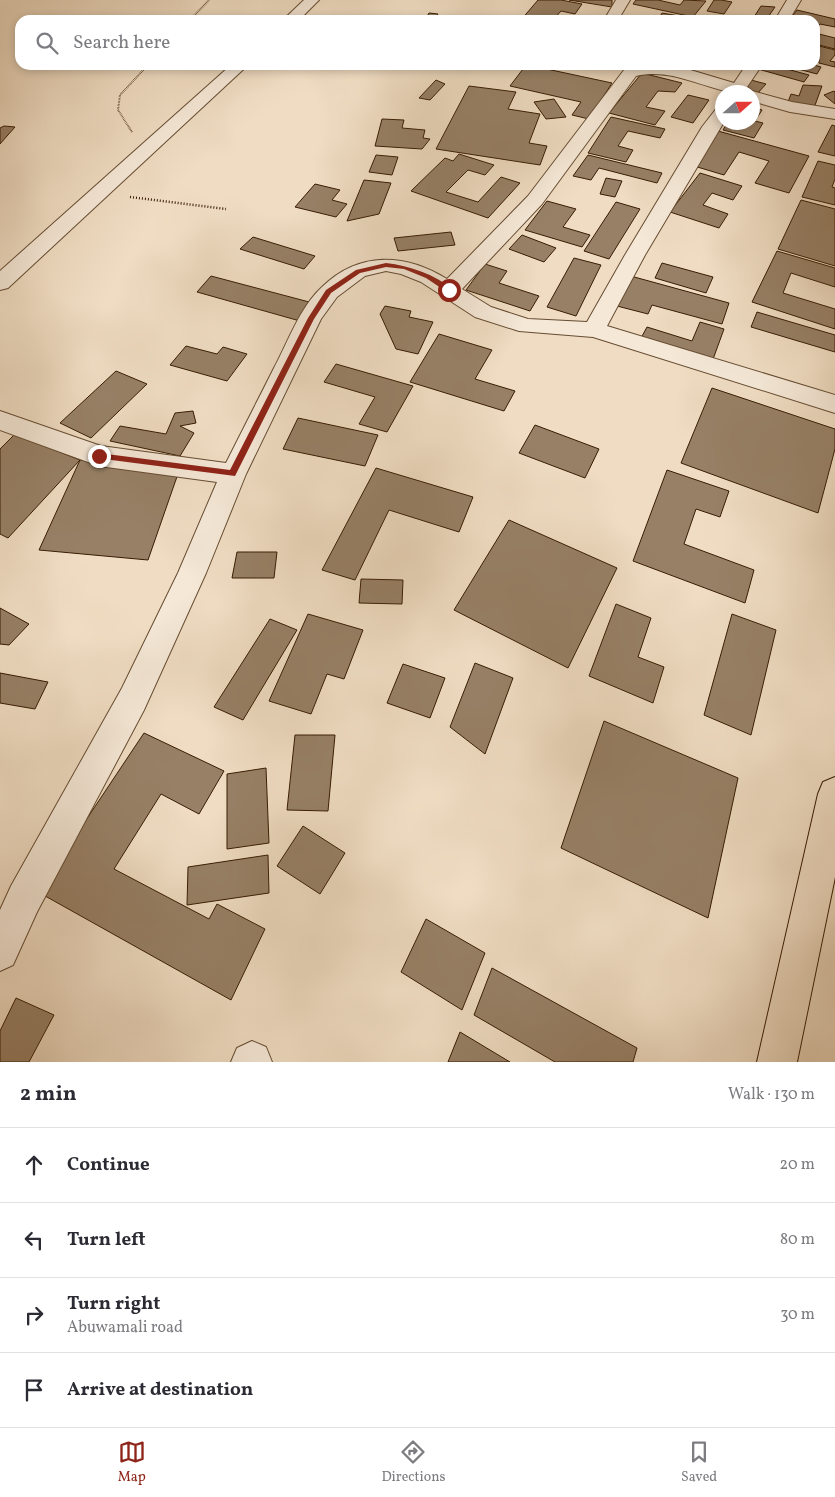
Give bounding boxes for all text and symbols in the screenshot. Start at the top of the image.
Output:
search box [15,15,820,70]
icon: search [33,29,61,57]
text: Search here [73,30,170,56]
north arrow [715,85,760,130]
route start [438,279,461,302]
route end [88,445,111,468]
text: 2 min [20,1080,77,1109]
text: Walk · 130 m [728,1084,815,1106]
icon: ahead [20,1151,48,1179]
text: Continue [67,1152,150,1178]
text: 20 m [780,1154,815,1176]
icon: left [20,1226,48,1254]
text: Turn left [67,1227,146,1253]
text: 80 m [780,1229,815,1251]
text: Turn right [67,1291,160,1317]
icon: right [20,1301,48,1329]
text: 30 m [780,1304,815,1326]
text: Abuwamali road [67,1317,183,1339]
icon: arrive [20,1376,48,1404]
text: Arrive at destination [67,1377,253,1403]
tab: Map [118,1438,146,1487]
tab: Directions [381,1438,446,1487]
tab: Saved [681,1438,717,1487]

